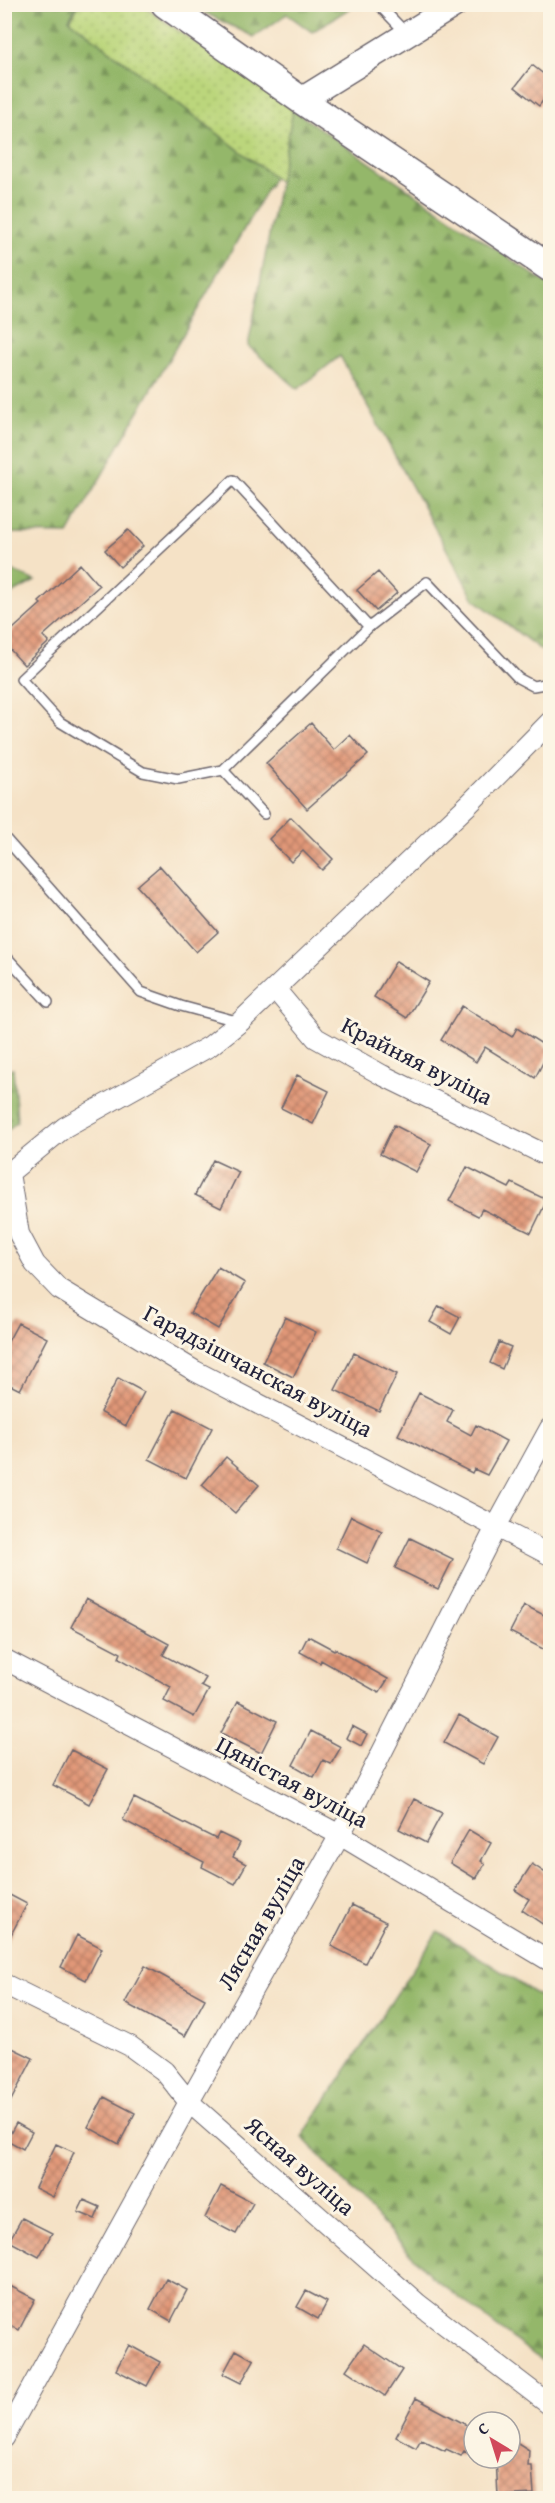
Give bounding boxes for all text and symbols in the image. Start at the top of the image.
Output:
street label: Крайняя вуліца [335,1007,500,1114]
street label: Гарадзішчанская вуліца [137,1295,380,1446]
street label: Цяністая вуліца [210,1727,375,1837]
street label: Лясная вуліца [208,1849,313,1996]
street label: Ясная вуліца [237,2107,364,2224]
north arrow [462,2410,522,2470]
text: С [472,2416,494,2440]

